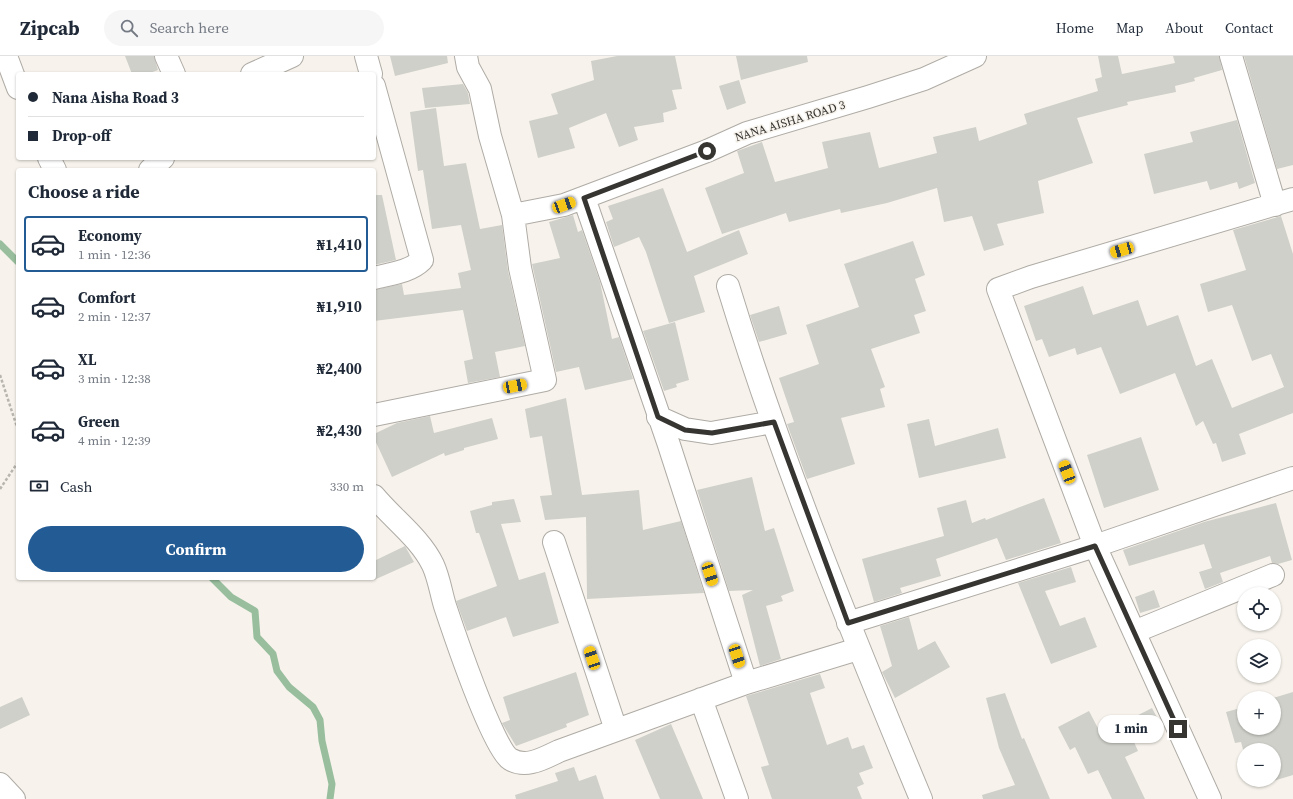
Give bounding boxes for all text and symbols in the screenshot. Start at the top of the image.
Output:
search box [104,10,384,46]
text: Zipcab [20,15,80,41]
icon: search [118,17,140,39]
text: Search here [150,17,229,38]
text: Home [1056,18,1094,38]
text: Map [1116,18,1143,38]
text: About [1165,18,1203,38]
text: Contact [1225,18,1273,38]
text: Nana Aisha Road 3 [52,87,179,108]
street label: NANA AISHA ROAD 3 [733,97,847,145]
text: Drop-off [52,125,111,146]
route start [698,142,716,160]
text: Choose a ride [28,179,140,204]
car [551,195,577,215]
text: Economy [78,225,142,246]
icon: car [30,226,66,262]
text: ₦1,410 [317,234,362,255]
car [1109,241,1135,259]
text: 1 min · 12:36 [78,246,151,263]
text: Comfort [78,287,136,308]
icon: car [30,288,66,324]
text: ₦1,910 [317,296,362,317]
text: 2 min · 12:37 [78,308,151,325]
text: XL [78,349,97,370]
icon: car [30,350,66,386]
text: ₦2,400 [317,358,362,379]
text: 3 min · 12:38 [78,370,151,387]
car [502,378,528,394]
text: Green [78,411,120,432]
icon: car [30,412,66,448]
text: ₦2,430 [317,420,362,441]
text: 4 min · 12:39 [78,432,151,449]
car [1057,459,1077,485]
icon: cash [28,475,50,497]
text: Cash [60,476,92,497]
text: 330 m [330,478,364,495]
button: Confirm [28,526,364,572]
car [701,561,719,587]
map controls [1237,587,1281,787]
button: locate [1237,587,1281,631]
button: layers [1237,639,1281,683]
car [728,643,746,669]
car [583,645,601,671]
button: + [1237,691,1281,735]
callout: 1 min [1098,715,1164,743]
text: 1 min [1114,720,1148,737]
route end [1169,720,1187,738]
button: − [1237,743,1281,787]

